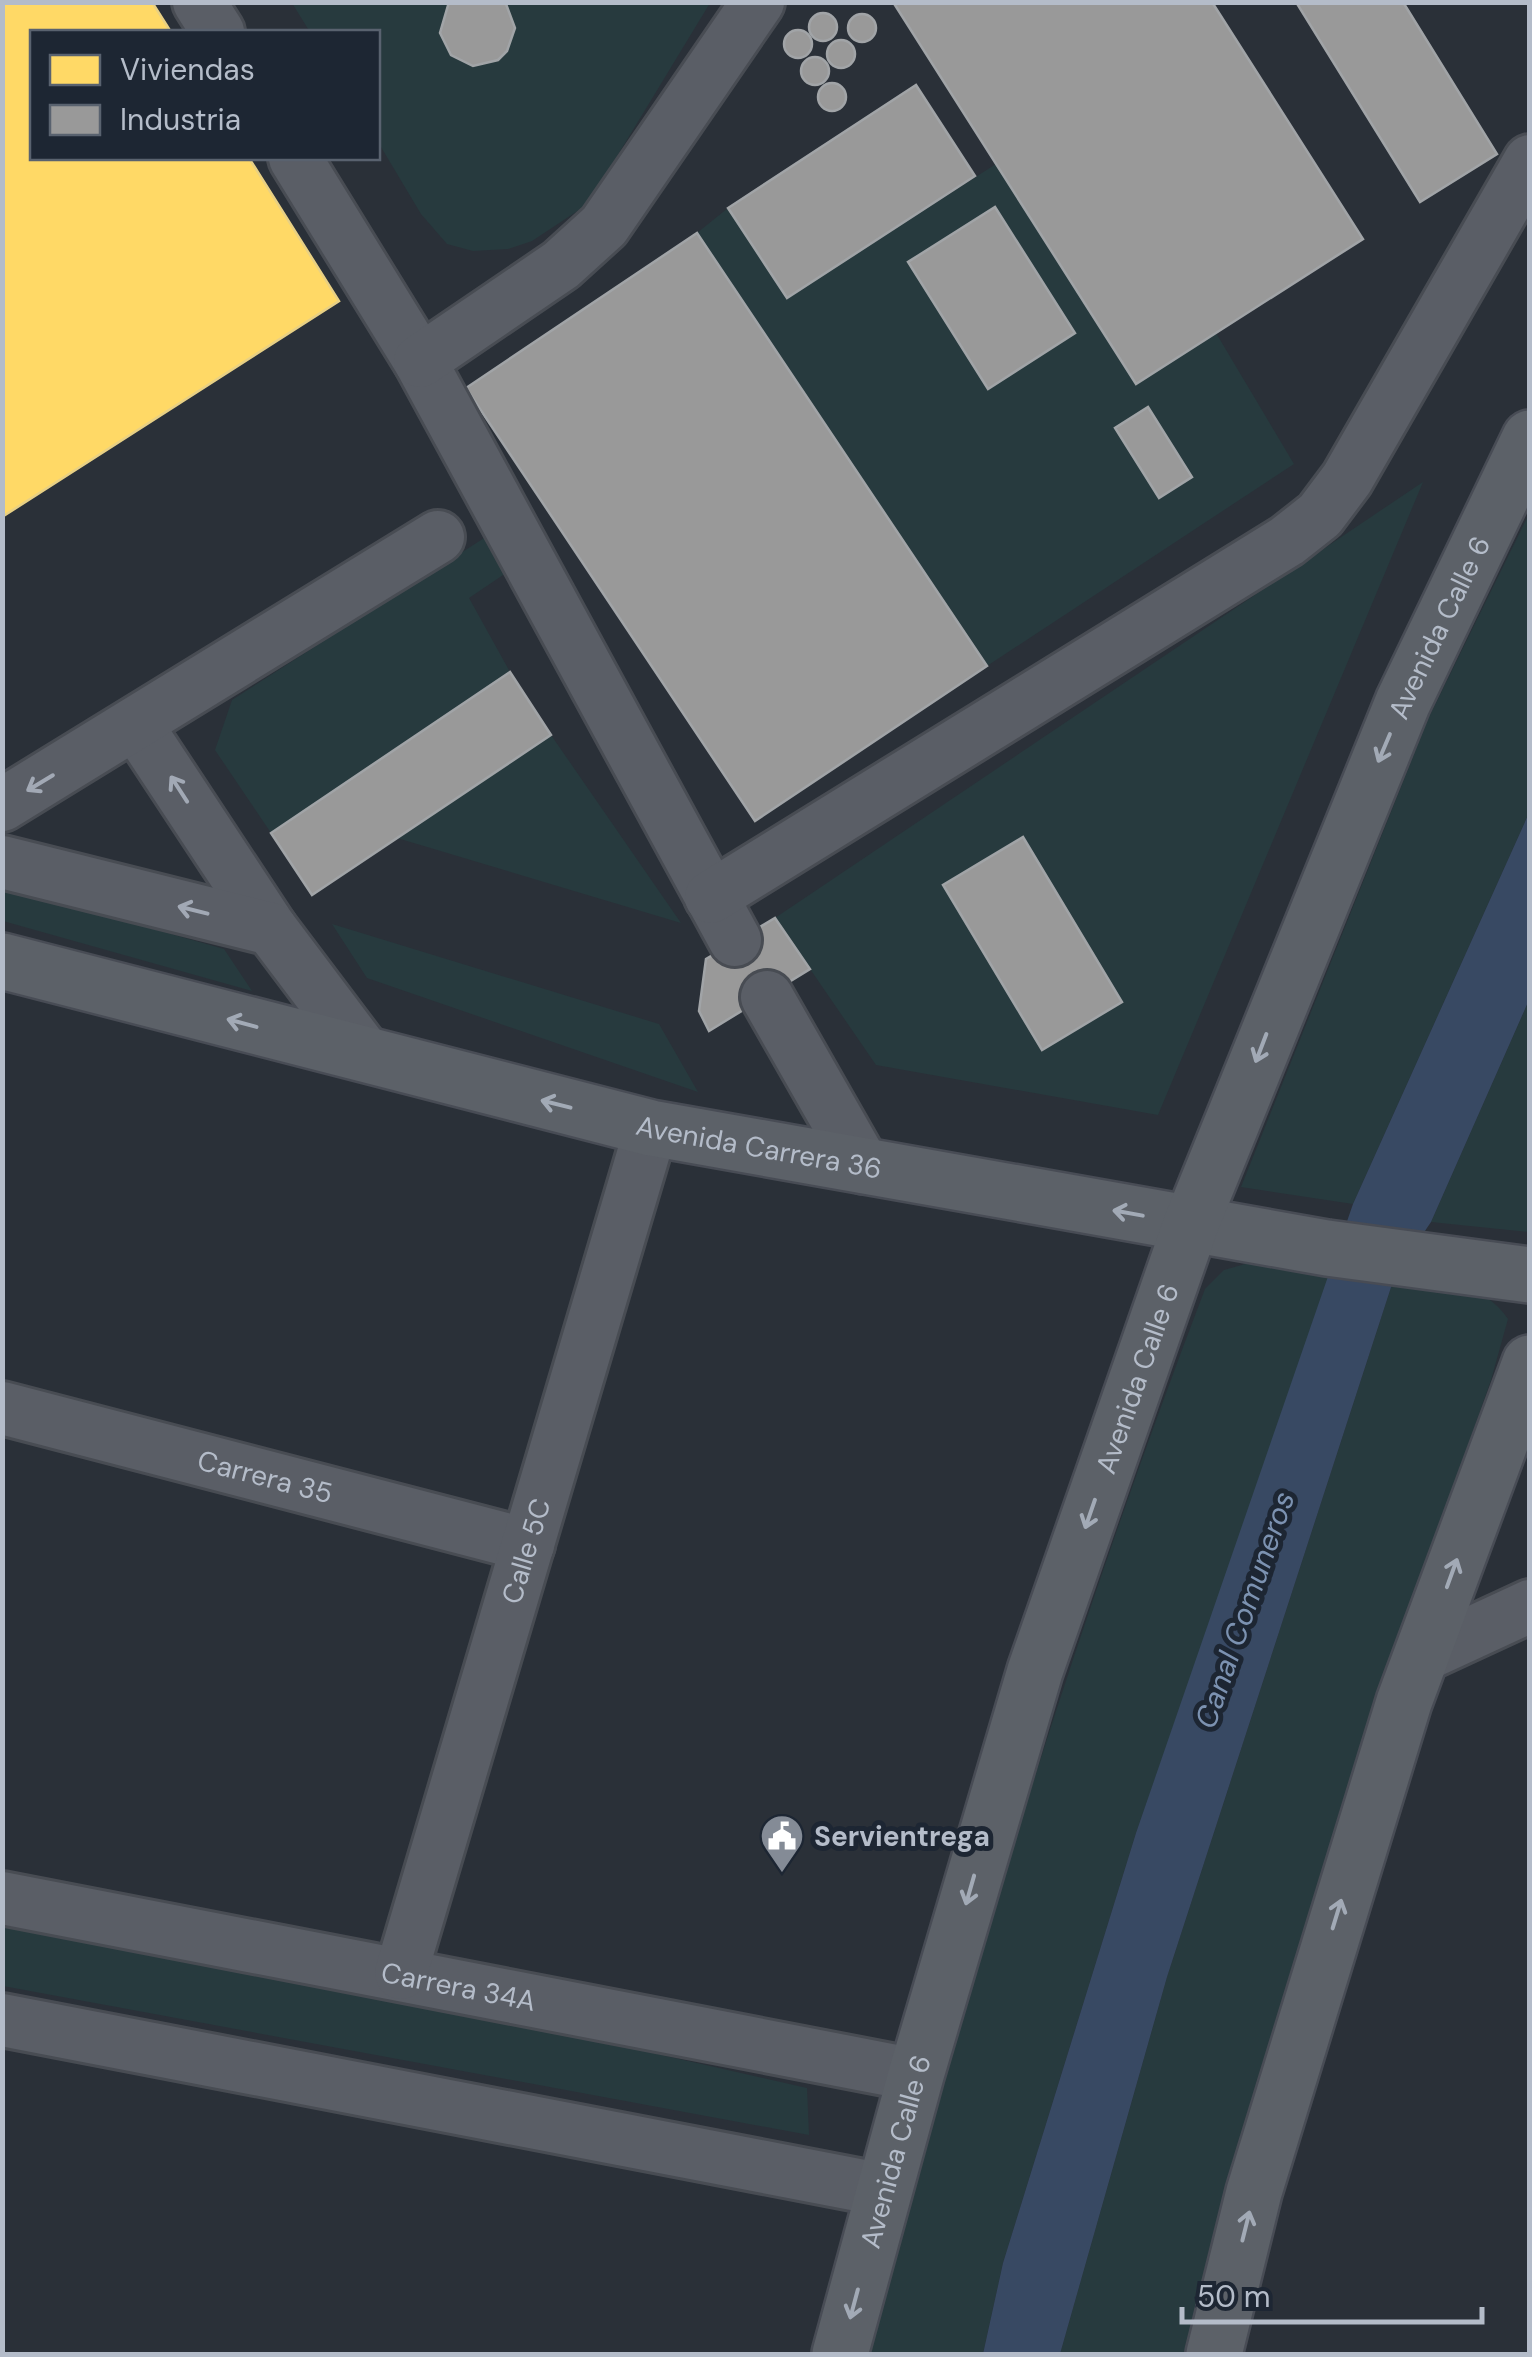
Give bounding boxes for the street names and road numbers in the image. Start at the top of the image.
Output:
street label: Avenida Calle 6 [1380,530,1499,725]
street label: Avenida Carrera 36 [632,1107,885,1188]
street label: Avenida Calle 6 [1087,1279,1188,1479]
street label: Carrera 35 [194,1442,337,1512]
street label: Calle 5C [493,1494,559,1608]
street label: Carrera 34A [378,1954,539,2020]
street label: Avenida Calle 6 [852,2050,940,2252]

